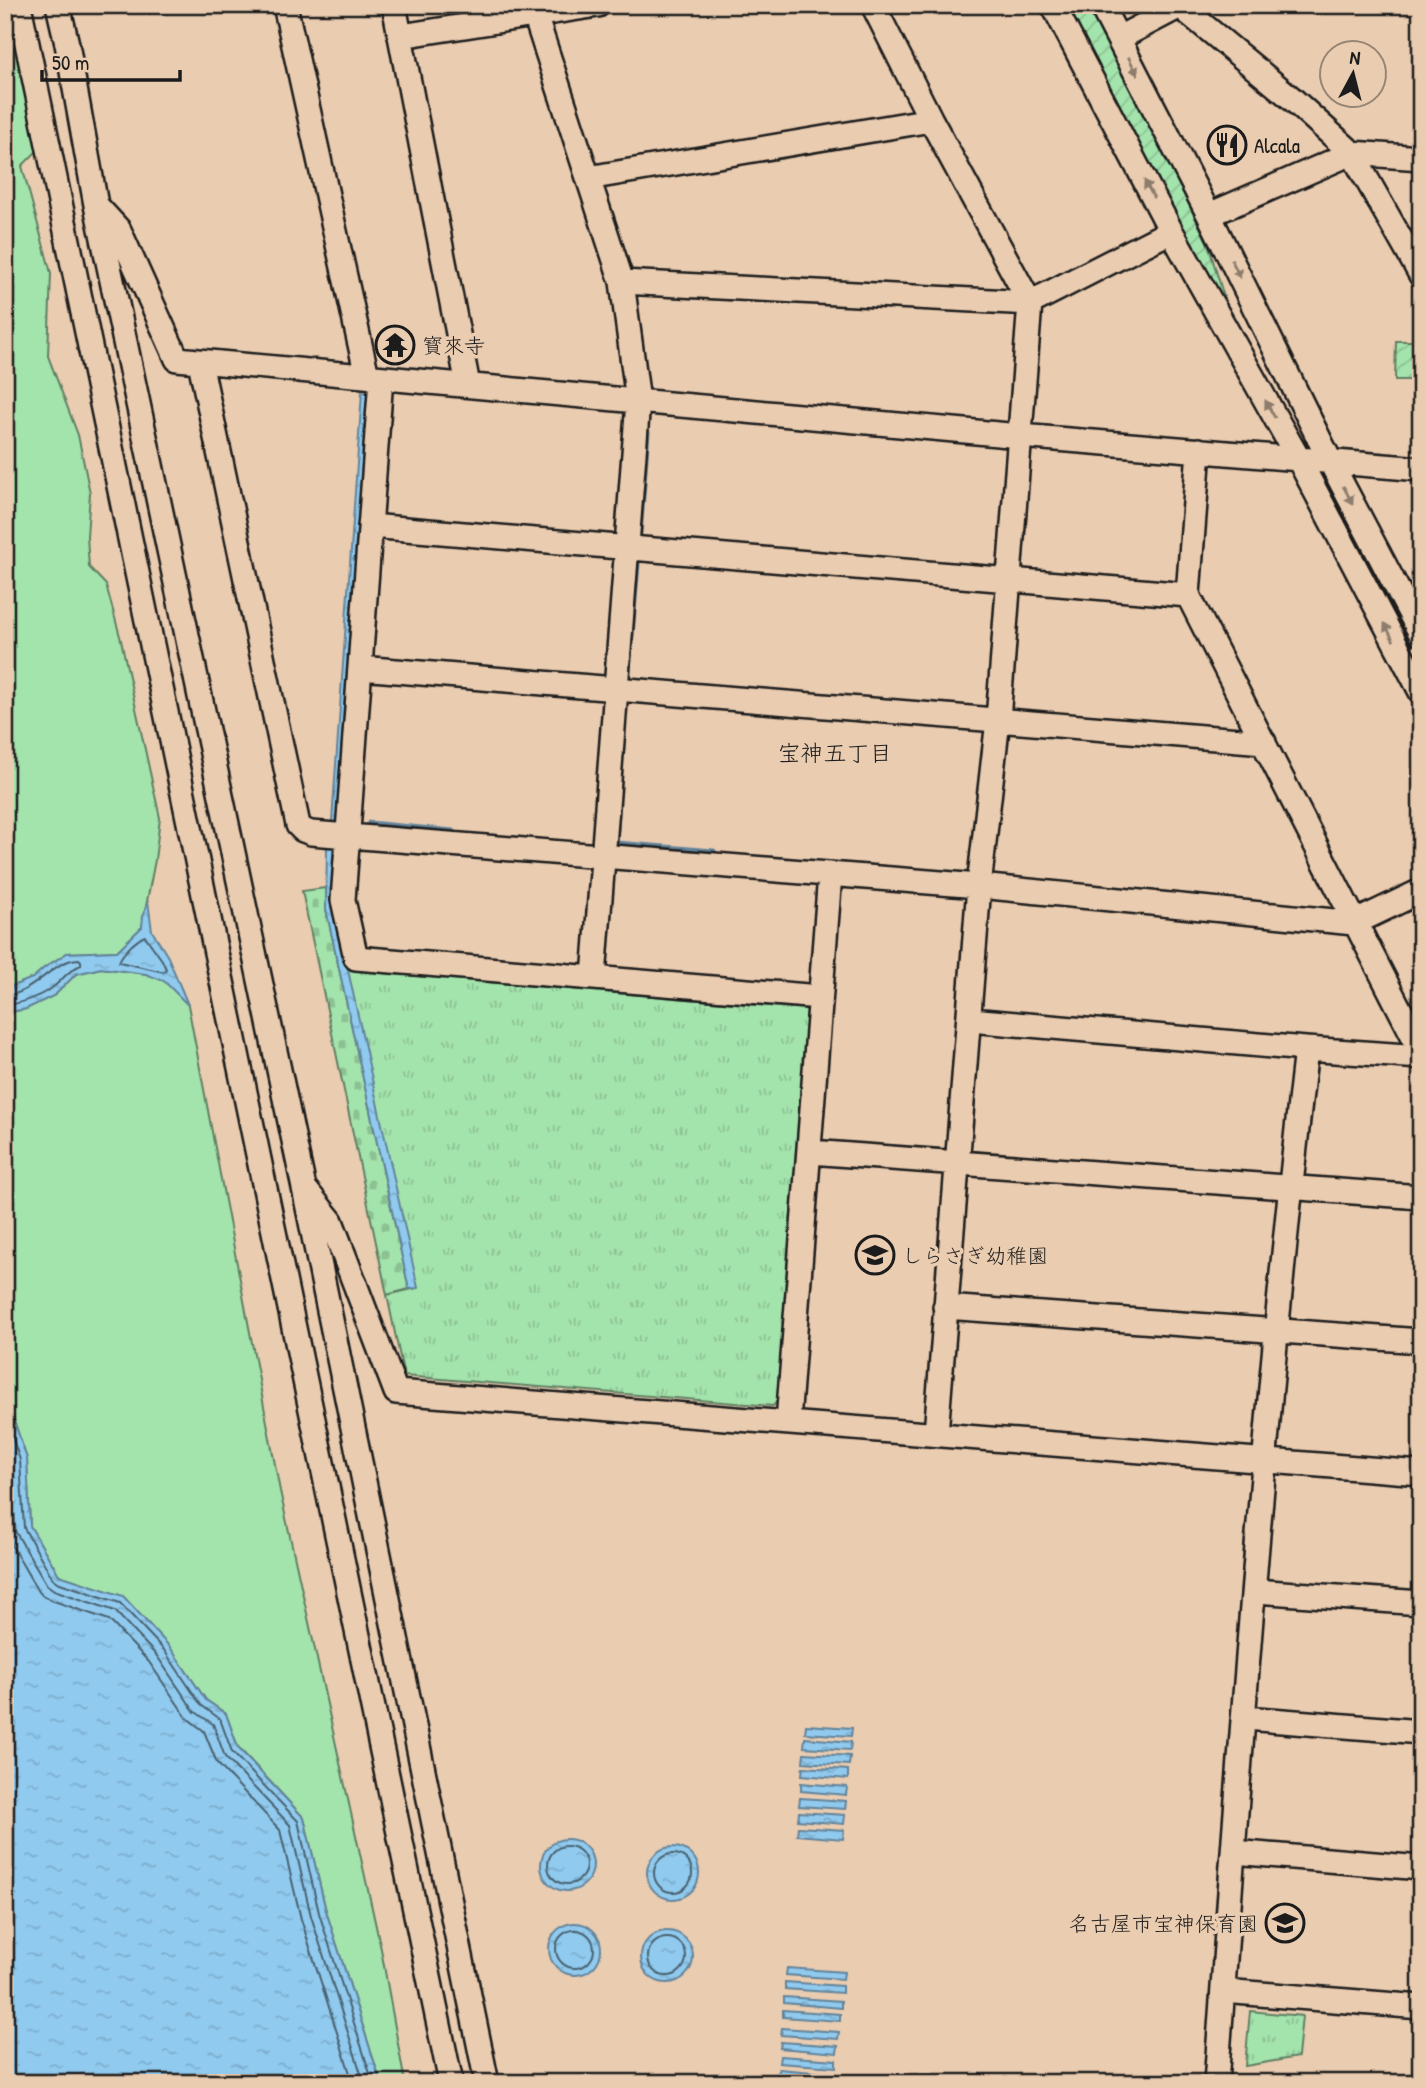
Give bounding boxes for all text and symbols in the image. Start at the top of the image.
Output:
scale bar [42,38,180,82]
north arrow [1318,38,1388,108]
text: N [1348,44,1362,71]
text: 50 m [52,48,89,77]
one-way arrow [1127,56,1138,76]
restaurant icon: Alcala [1206,124,1248,166]
place label: Alcala [1254,131,1300,160]
one-way arrow [1143,178,1155,198]
one-way arrow [1230,259,1241,279]
temple icon: 寳來寺 [374,324,416,366]
place label: 寳來寺 [422,331,485,360]
one-way arrow [1264,400,1276,419]
one-way arrow [1341,485,1353,505]
one-way arrow [1383,622,1395,641]
district label: 宝神五丁目 [778,737,893,768]
school or university icon: しらさぎ幼稚園 [854,1234,896,1276]
place label: しらさぎ幼稚園 [902,1241,1048,1270]
school or university icon: 名古屋市宝神保育園 [1264,1902,1306,1944]
place label: 名古屋市宝神保育園 [1069,1909,1258,1938]

